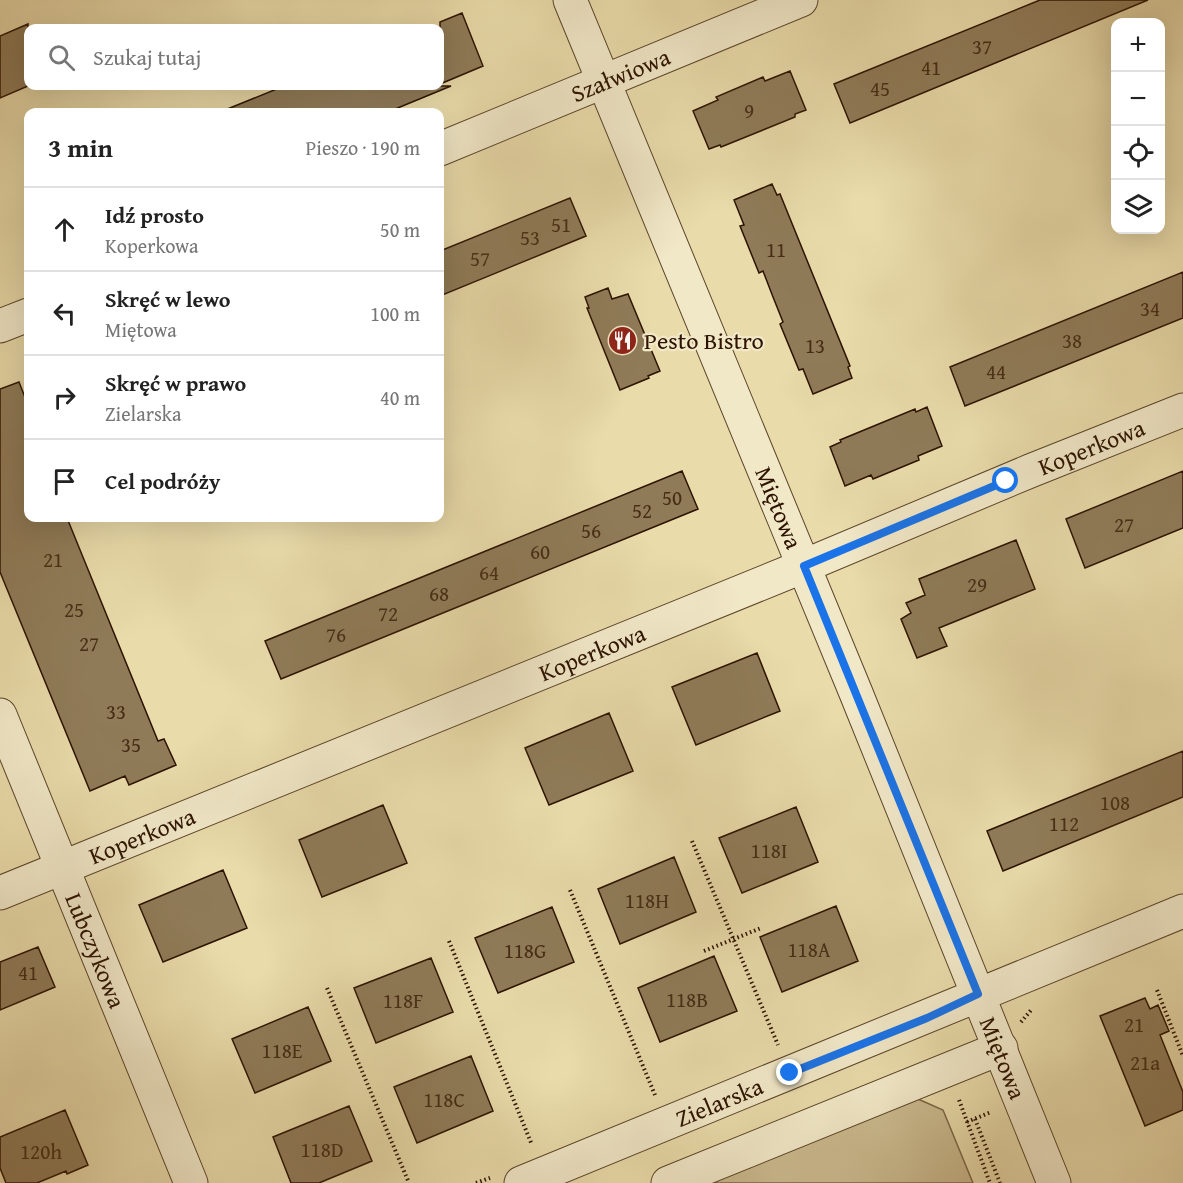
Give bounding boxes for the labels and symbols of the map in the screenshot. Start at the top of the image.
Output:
house number: 37 [972,31,992,62]
street label: Szałwiowa [565,38,676,111]
house number: 41 [921,52,941,83]
house number: 45 [870,73,890,104]
house number: 9 [744,95,754,126]
house number: 51 [551,209,571,240]
house number: 53 [520,222,540,253]
house number: 11 [766,234,786,265]
house number: 57 [470,243,490,274]
house number: 34 [1140,293,1160,324]
place label: Pesto Bistro [644,323,764,358]
restaurant icon: Pesto Bistro [607,324,639,356]
house number: 38 [1062,325,1082,356]
house number: 13 [805,330,825,361]
house number: 44 [986,356,1006,387]
street label: Koperkowa [1033,409,1150,484]
street label: Miętowa [747,461,812,555]
route start [992,467,1018,493]
house number: 50 [662,482,682,513]
house number: 52 [632,495,652,526]
house number: 27 [1114,509,1134,540]
house number: 56 [581,515,601,546]
house number: 60 [530,536,550,567]
house number: 21 [43,544,63,575]
house number: 64 [479,557,499,588]
house number: 29 [967,569,987,600]
house number: 68 [429,578,449,609]
house number: 25 [64,594,84,625]
house number: 72 [378,598,398,629]
street label: Koperkowa [533,615,651,690]
house number: 76 [326,619,346,650]
house number: 27 [79,628,99,659]
house number: 33 [106,696,126,727]
house number: 35 [121,729,141,760]
house number: 108 [1100,787,1130,818]
street label: Koperkowa [83,798,201,873]
house number: 112 [1049,808,1079,839]
house number: 118I [751,835,787,866]
house number: 118H [625,885,669,916]
street label: Lubczykowa [57,887,135,1014]
house number: 118A [787,934,831,965]
house number: 118G [504,935,546,966]
house number: 41 [18,957,38,988]
house number: 118B [666,984,708,1015]
house number: 118F [383,985,423,1016]
house number: 21 [1124,1009,1144,1040]
street label: Miętowa [971,1011,1036,1105]
house number: 118E [262,1035,303,1066]
house number: 21a [1130,1047,1160,1078]
route end [776,1059,802,1085]
street label: Zielarska [670,1068,769,1135]
house number: 118C [423,1084,465,1115]
house number: 118D [300,1134,344,1165]
house number: 120h [20,1136,62,1167]

